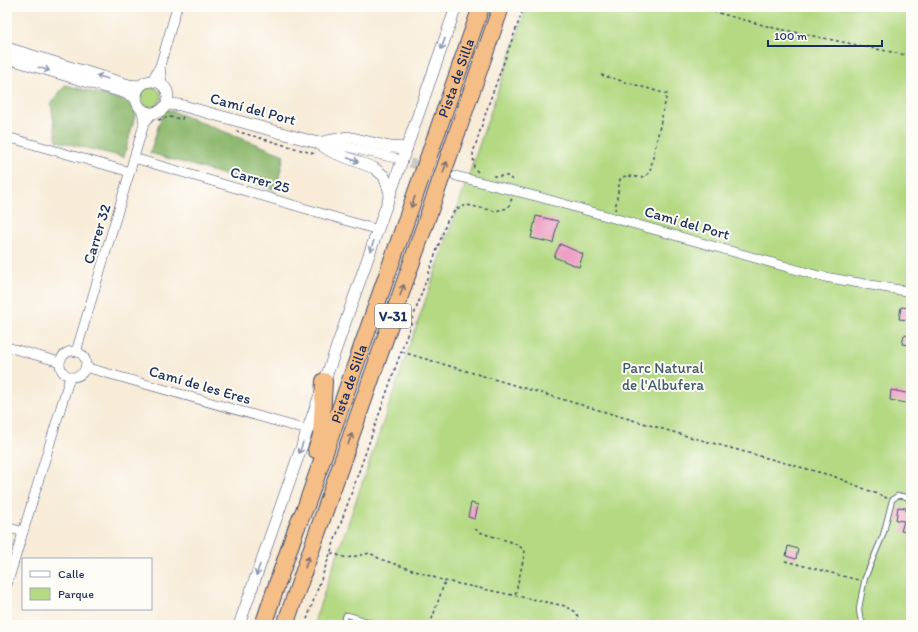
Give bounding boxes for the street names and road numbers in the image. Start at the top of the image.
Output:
street label: Pista de Silla [434,36,478,120]
street label: Camí del Port [208,89,298,129]
street label: Carrer 25 [228,163,292,197]
street label: Carrer 32 [79,202,115,266]
street label: Camí del Port [642,202,732,244]
road number: V-31 [375,304,411,328]
street label: Pista de Silla [327,341,371,426]
street label: Camí de les Eres [147,362,253,408]

